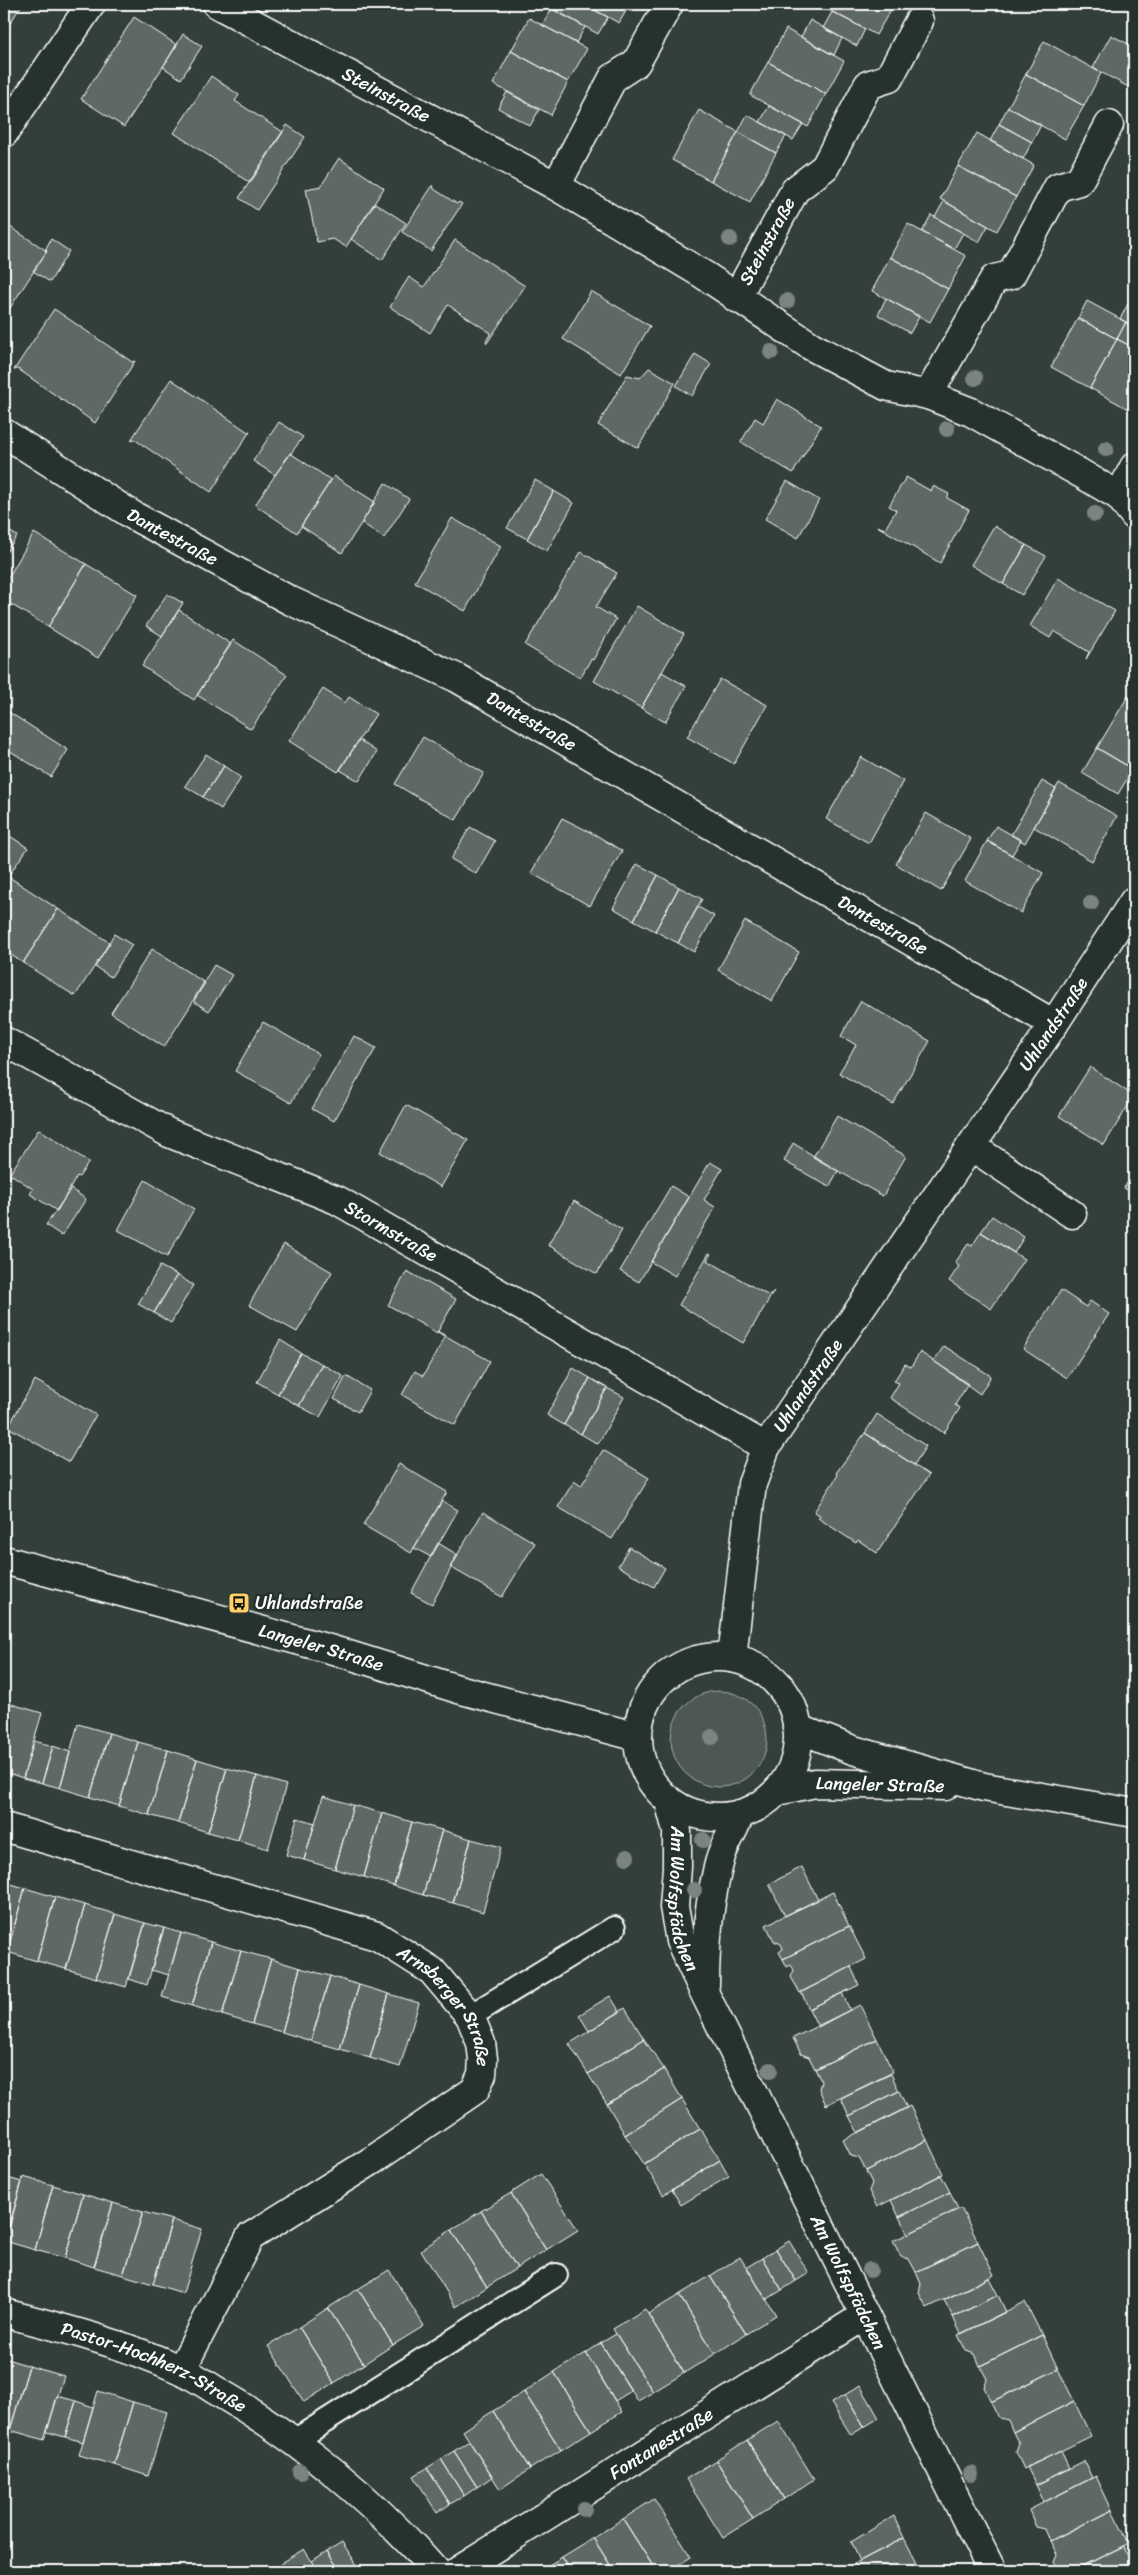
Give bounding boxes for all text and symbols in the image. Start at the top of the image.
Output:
street label: Steinstraße [336,58,436,132]
street label: Steinstraße [730,191,804,291]
street label: Dantestraße [120,499,224,575]
street label: Dantestraße [480,682,583,760]
street label: Dantestraße [832,886,934,964]
street label: Uhlandstraße [1010,970,1097,1078]
street label: Stormstraße [338,1191,444,1271]
street label: Uhlandstraße [764,1332,852,1439]
place label: Uhlandstraße [255,1587,363,1619]
bus stop icon: Uhlandstraße [227,1591,251,1615]
street label: Langeler Straße [255,1614,388,1681]
street label: Langeler Straße [815,1767,945,1802]
street label: Am Wolfspfädchen [658,1825,708,1977]
street label: Arnsberger Straße [390,1936,499,2067]
street label: Am Wolfspfädchen [801,2208,896,2356]
street label: Pastor-Hochherz-Straße [57,2313,253,2421]
street label: Fontanestraße [603,2398,720,2488]

